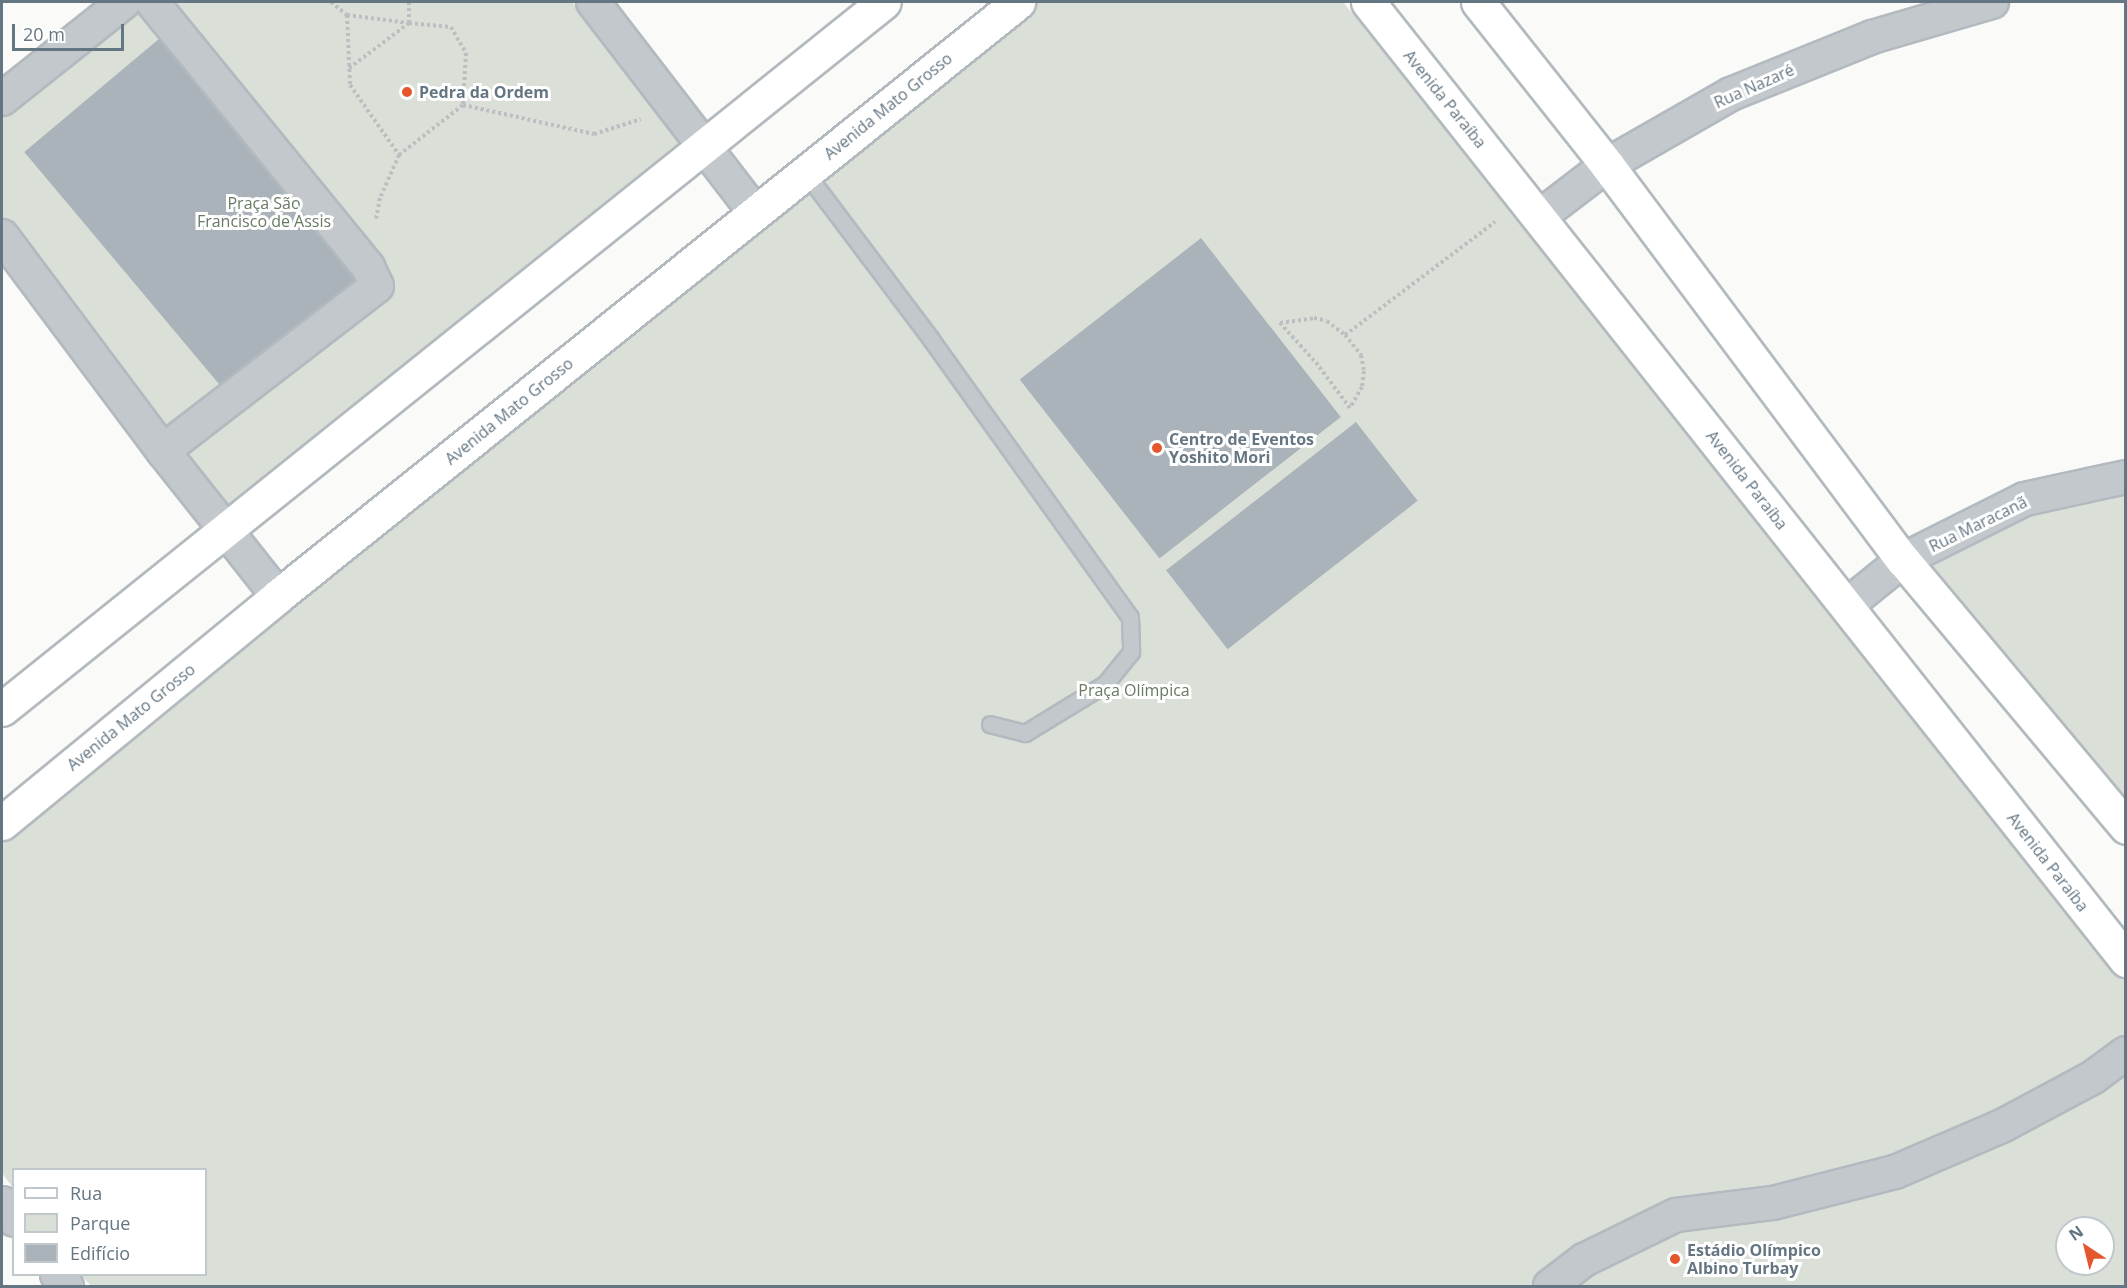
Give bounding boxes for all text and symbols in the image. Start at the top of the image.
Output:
scale bar [15,12,128,50]
text: 20 m [23,22,65,46]
street label: Avenida Paraíba [1400,46,1490,152]
street label: Avenida Mato Grosso [820,48,956,164]
street label: Rua Nazaré [1711,60,1797,112]
place label: Pedra da Ordem [419,82,549,102]
marker: Pedra da Ordem [400,85,414,99]
park label: Praça São Francisco de Assis [197,193,331,231]
street label: Avenida Mato Grosso [441,353,577,469]
street label: Avenida Paraíba [1702,427,1792,533]
place label: Centro de Eventos Yoshito Mori [1169,429,1314,467]
marker: Centro de Eventos Yoshito Mori [1150,441,1164,455]
street label: Rua Maracanã [1926,492,2030,556]
street label: Avenida Mato Grosso [63,659,199,775]
park label: Praça Olímpica [1078,680,1190,700]
street label: Avenida Paraíba [2003,809,2093,915]
legend [12,1168,207,1276]
text: Rua [70,1181,102,1205]
text: Parque [70,1211,130,1235]
north arrow [2055,1216,2115,1276]
text: N [2064,1220,2087,1246]
place label: Estádio Olímpico Albino Turbay [1687,1240,1821,1278]
text: Edifício [70,1241,130,1265]
marker: Estádio Olímpico Albino Turbay [1668,1252,1682,1266]

